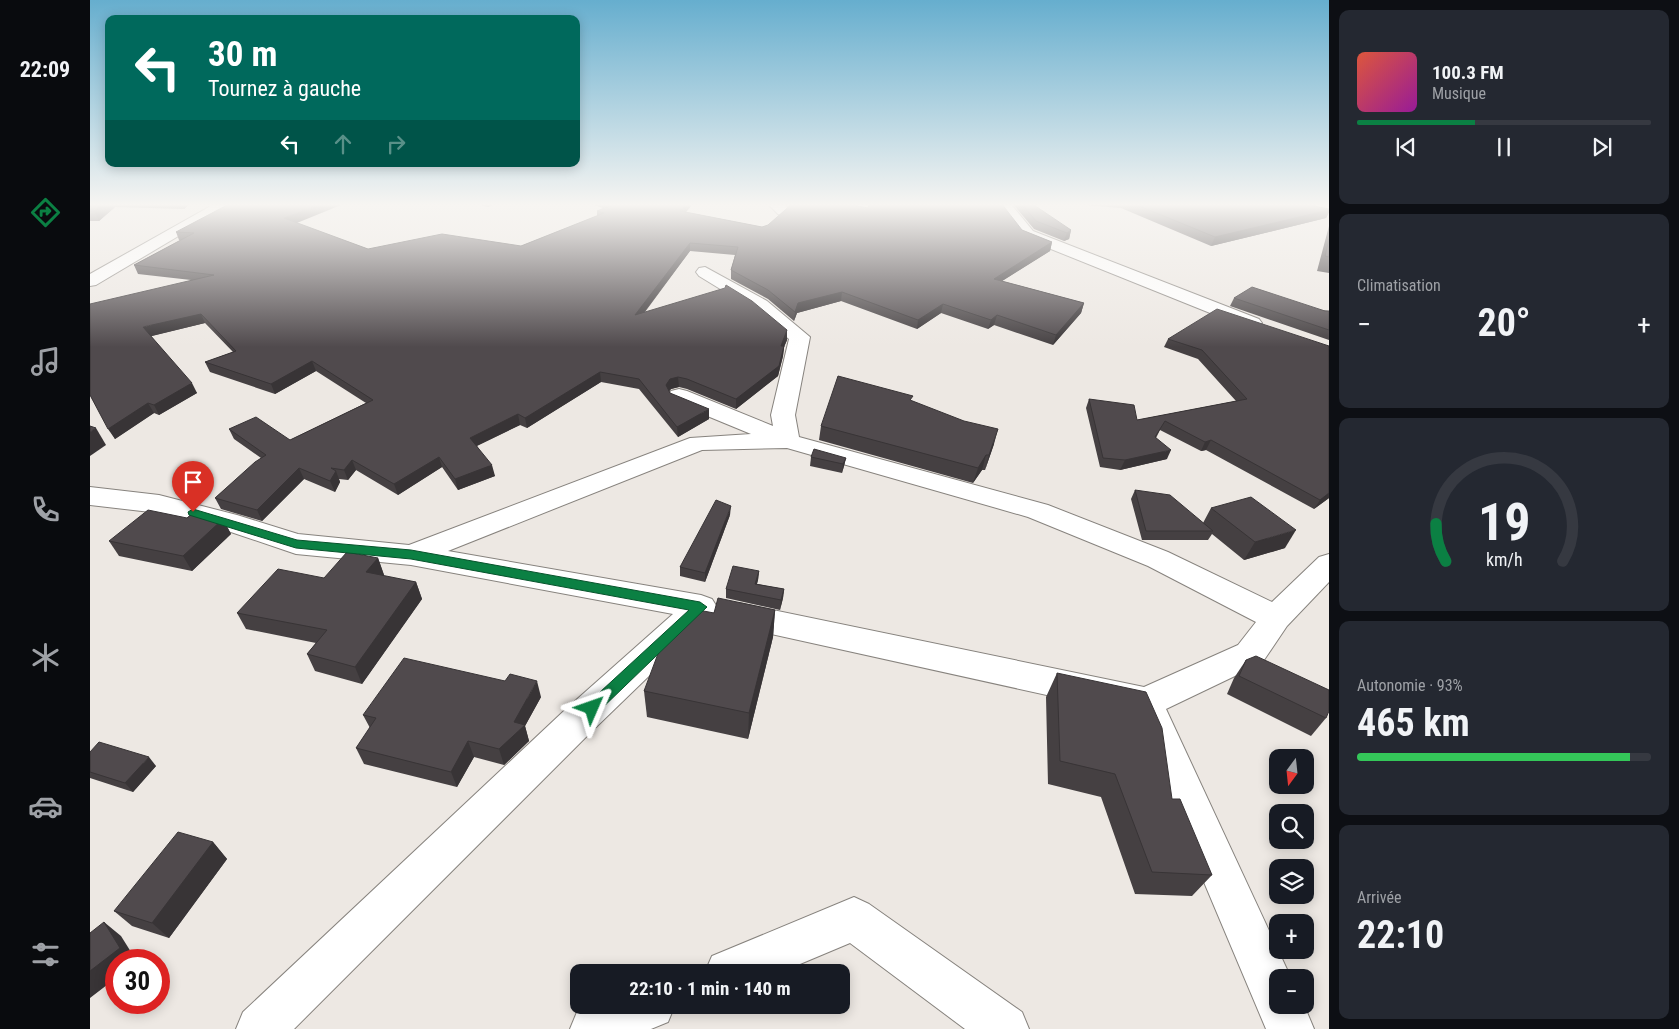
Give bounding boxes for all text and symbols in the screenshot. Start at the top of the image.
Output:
text: 30 m [208,34,277,75]
icon: left [125,35,190,100]
text: 22:09 [20,57,70,82]
text: 100.3 FM [1432,61,1504,84]
text: Tournez à gauche [208,76,361,101]
text: Musique [1432,84,1486,103]
icon: left [276,130,304,158]
icon: ahead [329,130,357,158]
icon: right [382,130,410,158]
icon: previous [1392,133,1420,161]
icon: pause [1490,133,1518,161]
icon: next [1588,133,1616,161]
icon: directions [28,195,63,230]
text: Climatisation [1357,276,1441,295]
text: 20° [1477,301,1531,345]
text: − [1357,308,1371,341]
text: + [1637,308,1651,341]
icon: music [28,344,63,379]
pin [172,461,214,512]
icon: arrive [179,468,207,496]
icon: phone [28,492,63,527]
text: 19 [1478,492,1530,553]
text: km/h [1486,549,1522,570]
icon: climate [28,640,63,675]
text: Autonomie · 93% [1357,676,1463,695]
position arrow [565,681,617,733]
text: 465 km [1357,701,1470,745]
north arrow [1269,749,1314,794]
map controls [1269,749,1314,1014]
icon: car [28,789,63,824]
button: search [1269,804,1314,849]
button: layers [1269,859,1314,904]
text: Arrivée [1357,888,1401,907]
text: 22:10 [1357,913,1444,957]
button: + [1269,914,1314,959]
icon: filters [28,937,63,972]
speed limit sign: 30 [105,949,170,1014]
button: − [1269,969,1314,1014]
text: 22:10 · 1 min · 140 m [629,977,791,1000]

